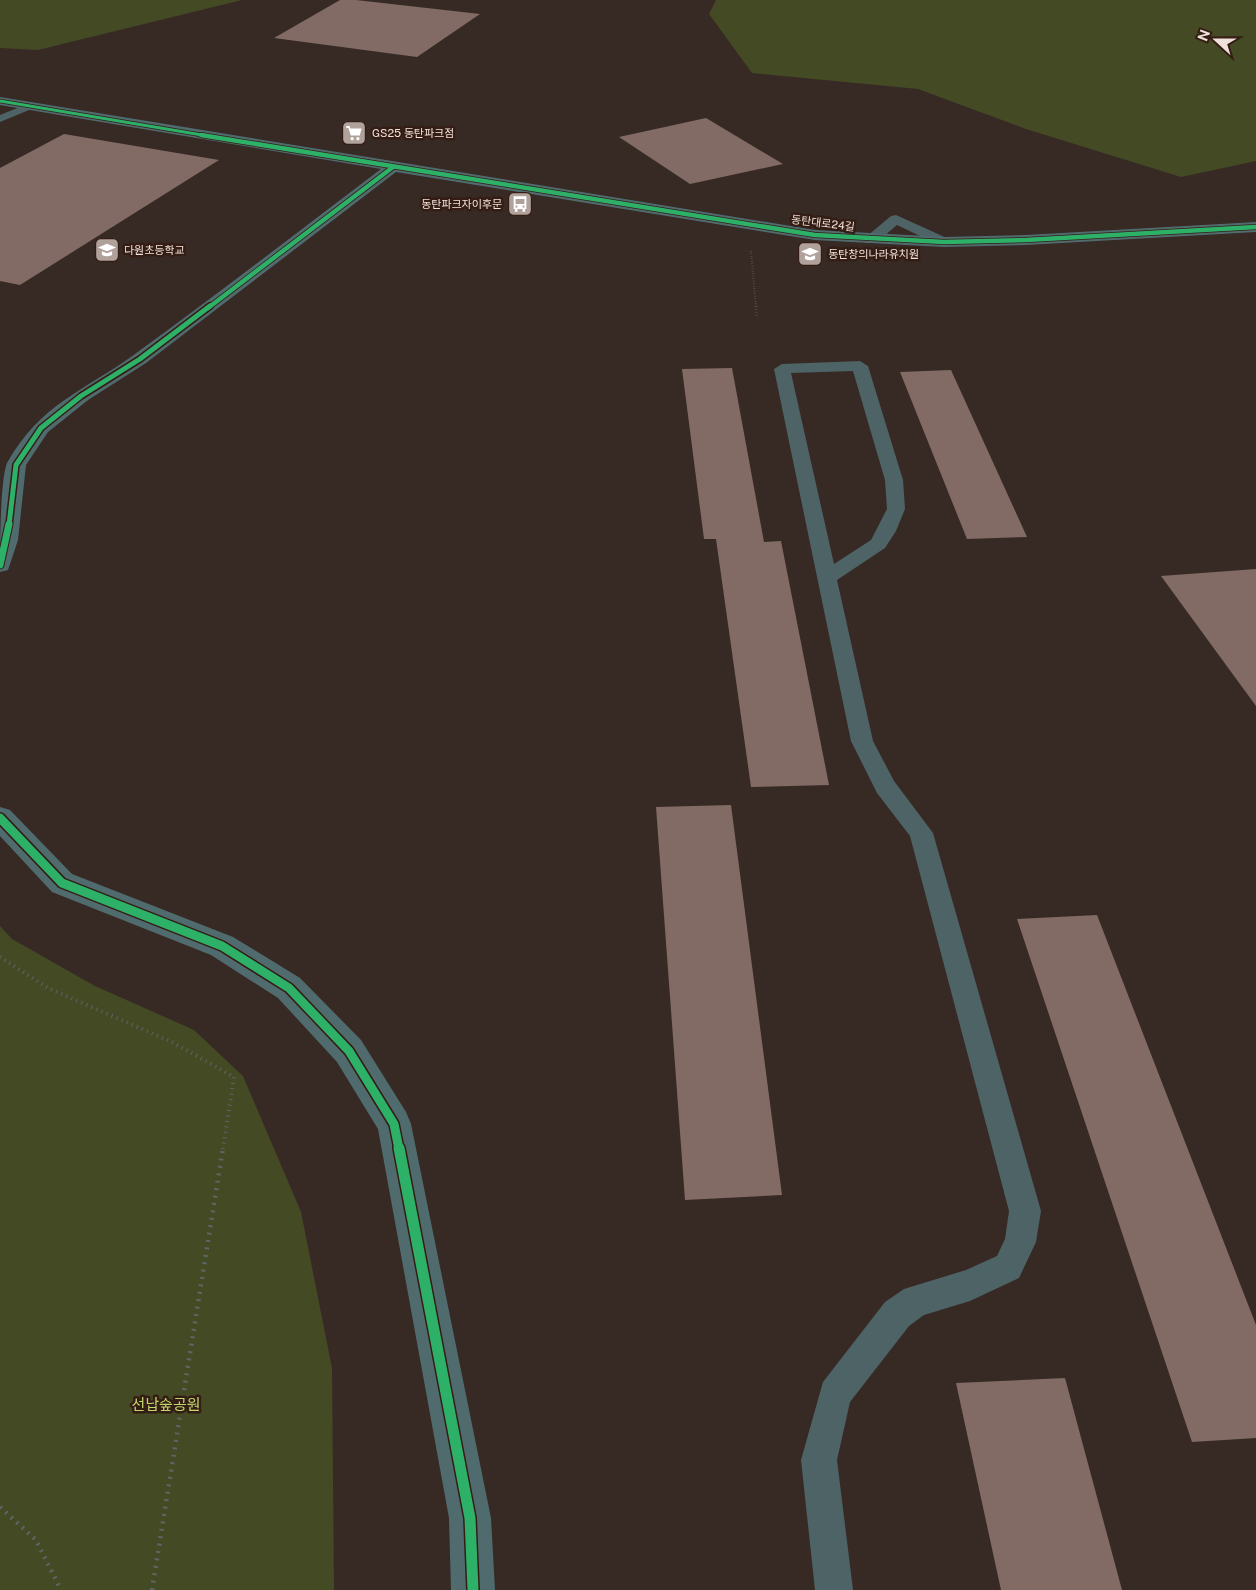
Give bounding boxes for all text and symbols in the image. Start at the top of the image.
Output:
north arrow [1191,15,1241,65]
text: N [1194,27,1213,43]
supermarket icon: GS25 동탄파크점 [341,120,367,146]
place label: GS25 동탄파크점 [372,127,454,139]
bus stop icon: 동탄파크자이후문 [507,191,533,217]
place label: 동탄파크자이후문 [421,198,502,210]
street label: 동탄대로24길 [790,213,856,233]
school or university icon: 다원초등학교 [94,237,120,263]
school or university icon: 동탄창의나라유치원 [797,241,823,267]
place label: 다원초등학교 [124,244,185,256]
place label: 동탄창의나라유치원 [828,248,919,260]
park label: 선납숲공원 [131,1396,201,1413]

